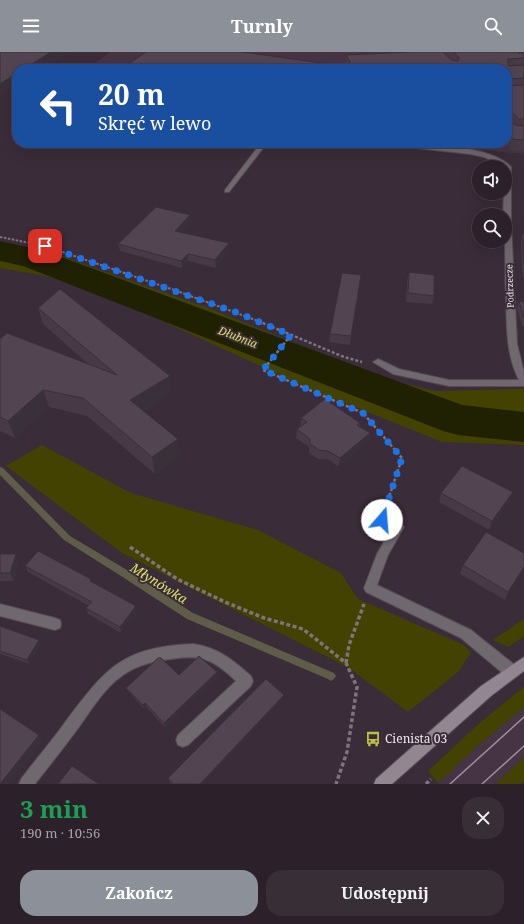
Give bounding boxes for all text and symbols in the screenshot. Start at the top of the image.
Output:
text: Turnly [231,14,293,38]
icon: menu [20,15,42,37]
icon: search [482,15,504,37]
text: 20 m [98,75,165,113]
icon: left [32,80,84,132]
text: Skręć w lewo [98,111,211,135]
map controls [472,160,512,248]
button: sound [472,160,512,200]
button: search [472,208,512,248]
pin [28,229,62,263]
icon: arrive [34,235,56,257]
street label: Podrzecze [502,264,517,308]
water label: Dłubnia [216,322,260,351]
position arrow [361,499,403,541]
water label: Młynówka [126,558,191,608]
bus stop icon: Cienista 03 [364,730,382,748]
place label: Cienista 03 [385,730,447,747]
text: 3 min [20,792,88,825]
button: close [462,797,504,839]
text: 190 m · 10:56 [20,824,100,842]
button: Zakończ [20,870,258,916]
button: Udostępnij [266,870,504,916]

